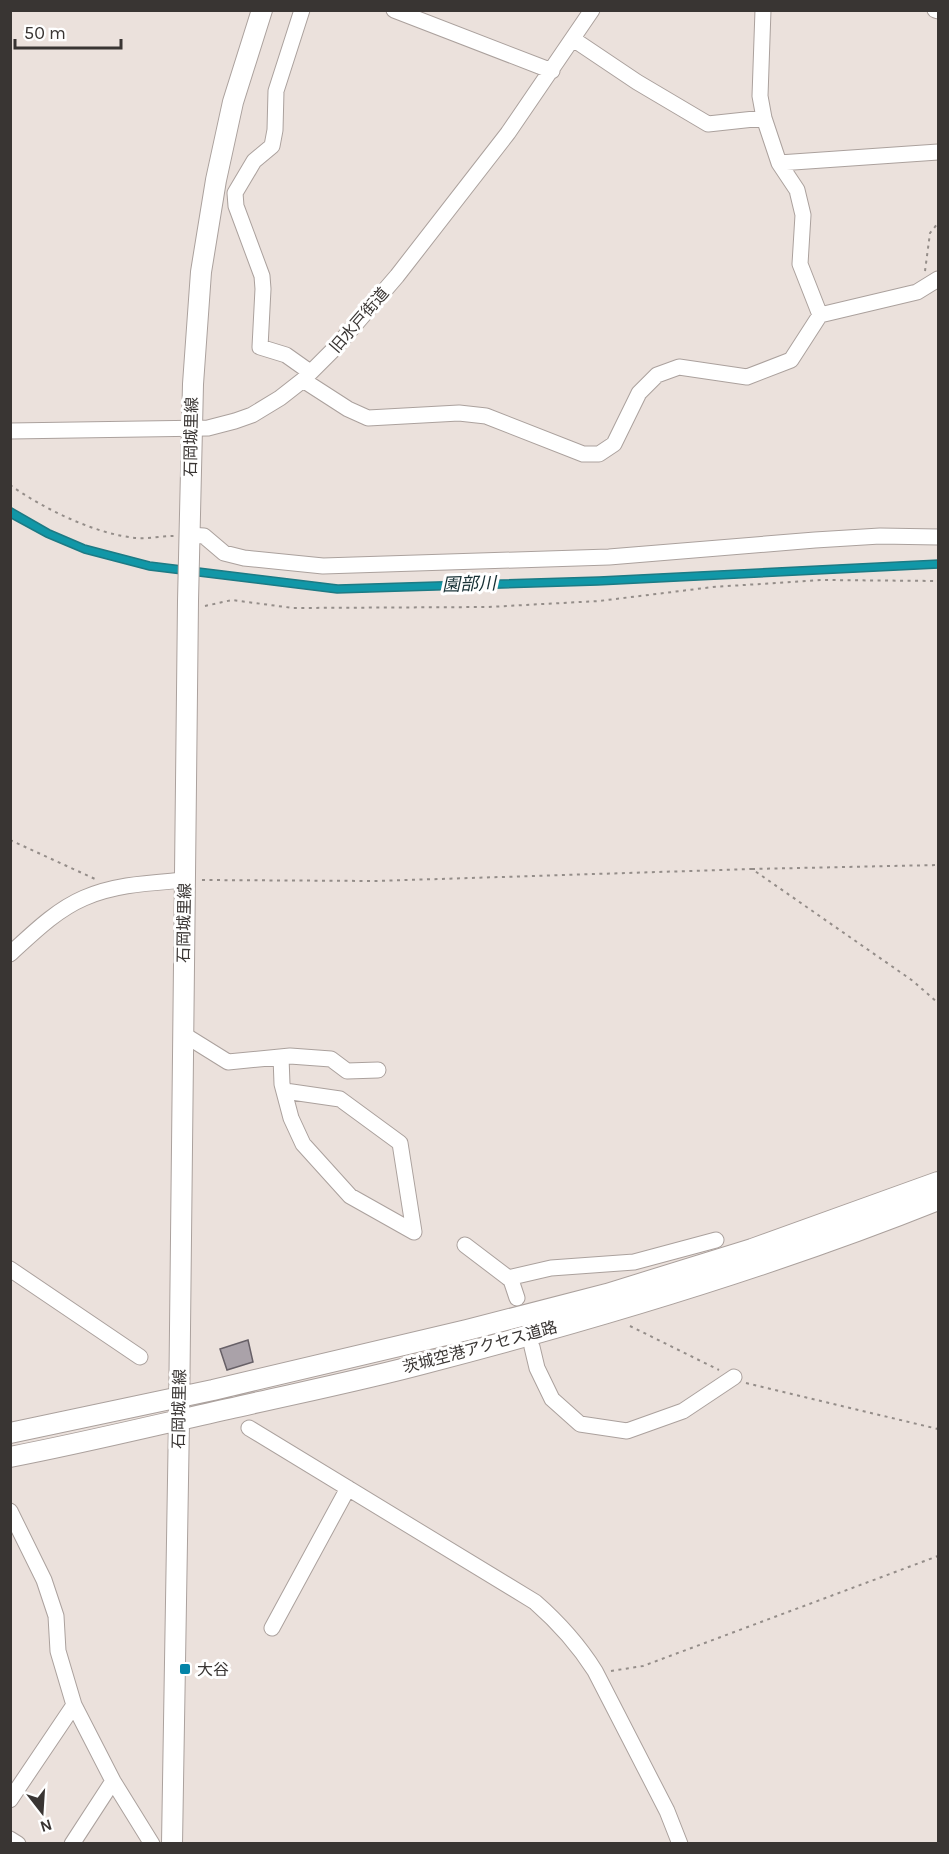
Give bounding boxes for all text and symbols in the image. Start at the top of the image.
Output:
scale bar [15,12,122,50]
text: 50 m [24,22,66,44]
street label: 旧水戸街道 [326,284,392,356]
street label: 石岡城里線 [181,397,201,477]
water label: 園部川 [442,572,498,596]
street label: 石岡城里線 [174,883,194,963]
street label: 茨城空港アクセス道路 [401,1317,559,1377]
street label: 石岡城里線 [169,1369,189,1449]
place label: 大谷 [197,1660,229,1679]
marker: 大谷 [178,1662,192,1676]
north arrow [12,1782,72,1842]
text: N [38,1815,55,1837]

